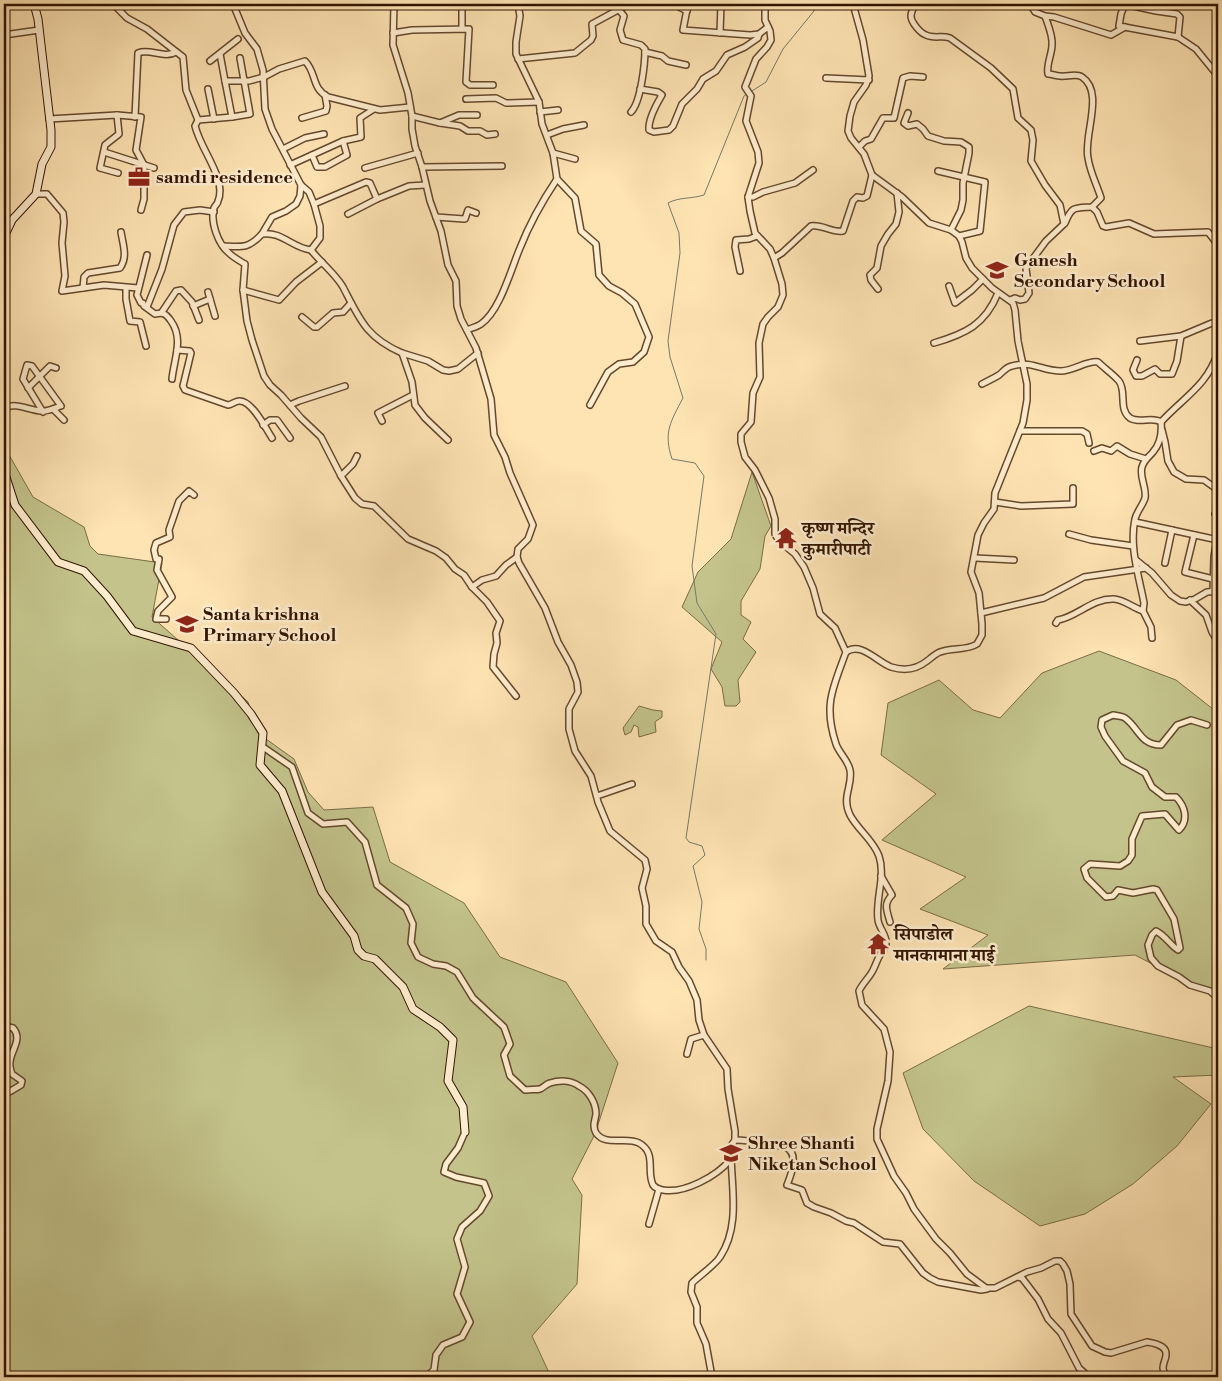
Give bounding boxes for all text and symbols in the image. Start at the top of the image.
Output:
office icon: samdi residence [126,164,152,190]
place label: samdi residence [156,166,293,189]
place label: Ganesh Secondary School [1014,249,1165,293]
school or university icon: Ganesh Secondary School [984,257,1010,283]
place label: कृष्ण मन्दिर कुमारीपाटी [800,517,876,561]
temple icon: कृष्ण मन्दिर कुमारीपाटी [773,525,799,551]
place label: Santa krishna Primary School [203,603,337,647]
school or university icon: Santa krishna Primary School [174,611,200,637]
place label: सिपाडोल मानकामाना माई [892,923,996,967]
temple icon: सिपाडोल मानकामाना माई [865,931,891,957]
place label: Shree Shanti Niketan School [748,1132,877,1176]
school or university icon: Shree Shanti Niketan School [718,1140,744,1166]

